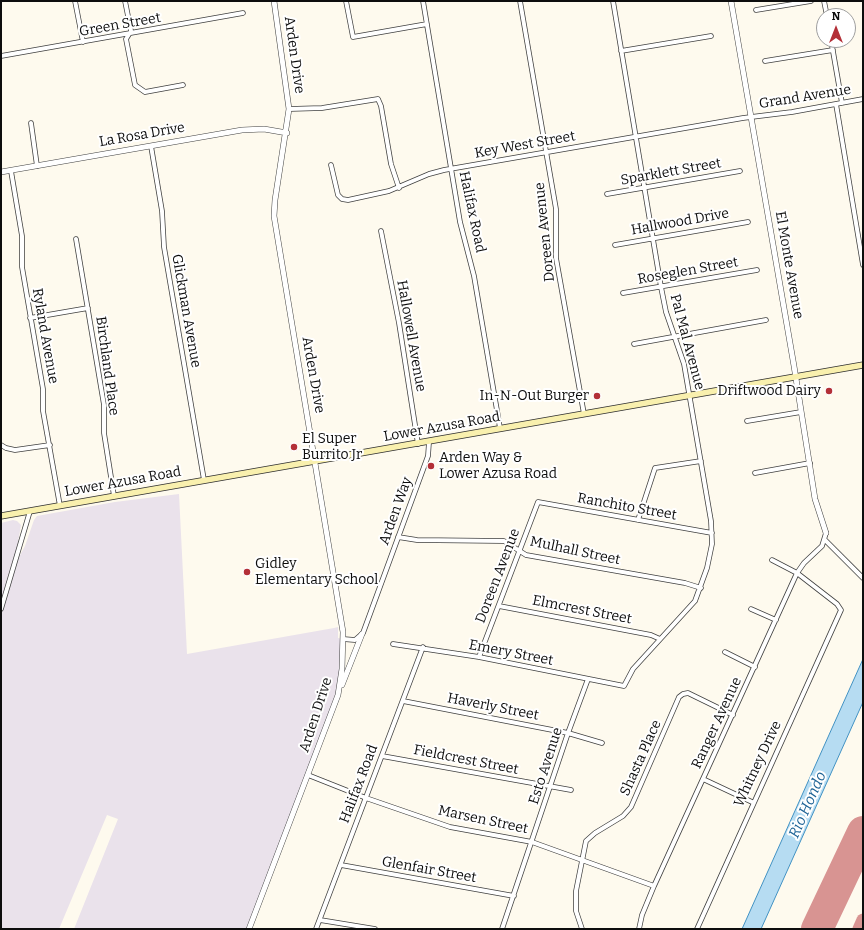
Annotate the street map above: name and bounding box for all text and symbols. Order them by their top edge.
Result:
north arrow [816,8,856,48]
street label: Green Street [78,10,162,40]
text: N [832,10,840,23]
street label: Arden Drive [280,15,308,95]
street label: Grand Avenue [758,81,852,113]
street label: La Rosa Drive [98,119,186,151]
street label: Key West Street [473,128,577,162]
street label: Sparklett Street [619,155,723,189]
street label: Halifax Road [455,170,489,254]
street label: Doreen Avenue [531,181,559,283]
street label: Hallwood Drive [630,205,730,239]
street label: El Monte Avenue [771,210,807,320]
street label: Glickman Avenue [168,253,204,369]
street label: Roseglen Street [636,254,740,288]
street label: Hallowell Avenue [393,279,429,393]
street label: Ryland Avenue [28,287,62,385]
street label: Pal Mal Avenue [666,292,708,392]
street label: Birchland Place [92,315,122,417]
street label: Arden Drive [298,335,328,415]
place label: Driftwood Dairy [718,383,821,399]
marker: Driftwood Dairy [824,386,834,396]
place label: In-N-Out Burger [480,388,589,404]
marker: In-N-Out Burger [592,391,602,401]
street label: Lower Azusa Road [382,408,502,446]
place label: El Super Burrito Jr [302,431,362,464]
marker: El Super Burrito Jr [289,442,299,452]
place label: Arden Way & Lower Azusa Road [439,450,557,482]
marker: Arden Way & Lower Azusa Road [426,461,436,471]
street label: Lower Azusa Road [63,463,183,501]
street label: Arden Way [376,475,416,547]
street label: Ranchito Street [576,490,678,524]
street label: Doreen Avenue [472,526,524,626]
street label: Mulhall Street [528,533,622,569]
place label: Gidley Elementary School [255,556,378,588]
marker: Gidley Elementary School [242,567,252,577]
street label: Elmcrest Street [531,592,633,628]
street label: Emery Street [467,637,555,669]
street label: Arden Drive [296,675,336,755]
street label: Ranger Avenue [688,675,746,771]
street label: Haverly Street [446,690,540,724]
street label: Shasta Place [617,718,665,798]
street label: Whitney Drive [731,718,785,810]
street label: Esto Avenue [526,725,566,807]
street label: Halifax Road [336,742,382,826]
street label: Fieldcrest Street [412,742,520,778]
water label: Rio Hondo [785,769,831,841]
street label: Marsen Street [437,802,529,838]
street label: Glenfair Street [380,853,478,887]

